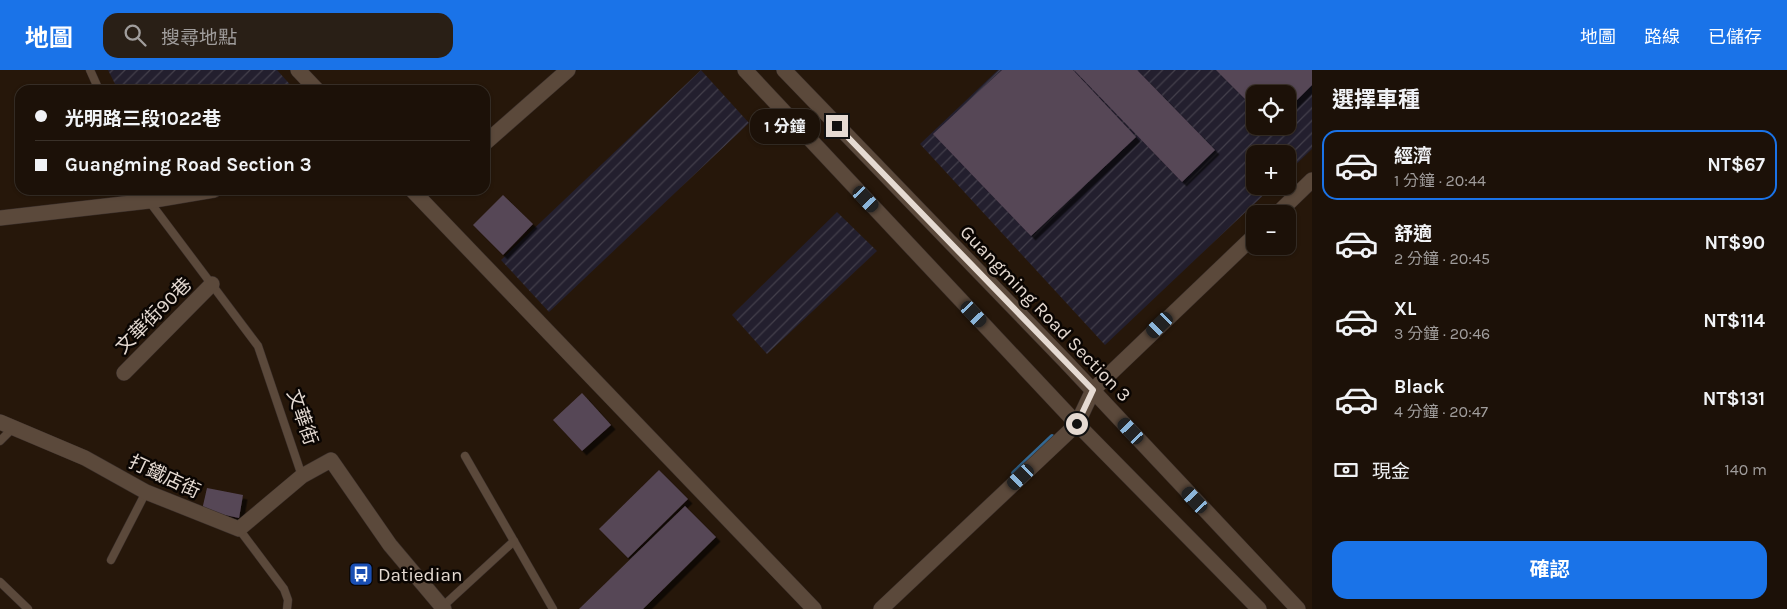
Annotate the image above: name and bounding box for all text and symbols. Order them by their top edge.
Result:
search box [103,13,453,58]
icon: search [121,21,149,49]
text: 地圖 [25,24,73,52]
text: 地圖 [1580,26,1616,48]
text: 路線 [1644,26,1680,48]
text: 已儲存 [1708,26,1762,48]
text: 搜尋地點 [161,27,237,49]
map controls [1246,85,1296,255]
button: locate [1246,85,1296,135]
text: 選擇車種 [1332,87,1420,113]
text: 光明路三段1022巷 [65,108,221,130]
callout: 1 分鐘 [750,108,820,144]
route end [826,115,848,137]
text: 1 分鐘 [764,117,806,136]
icon: car [1334,143,1379,188]
button: + [1246,145,1296,195]
text: 經濟 [1394,145,1432,167]
text: Guangming Road Section 3 [65,154,312,176]
text: NT$67 [1707,154,1765,176]
text: 1 分鐘 · 20:44 [1394,171,1486,190]
car [850,183,881,215]
button: − [1246,205,1296,255]
street label: Guangming Road Section 3 [955,221,1135,406]
icon: car [1334,221,1379,266]
text: 舒適 [1394,223,1432,245]
text: NT$90 [1705,232,1765,254]
text: 2 分鐘 · 20:45 [1394,249,1490,268]
street label: 文華街90巷 [111,273,196,358]
car [958,298,989,330]
text: XL [1394,298,1416,320]
icon: car [1334,299,1379,344]
car [1144,309,1176,341]
text: NT$114 [1703,310,1765,332]
text: 3 分鐘 · 20:46 [1394,324,1490,343]
text: Black [1394,376,1445,398]
icon: car [1334,377,1379,422]
street label: 文華街 [282,387,322,448]
text: NT$131 [1703,388,1765,410]
text: 4 分鐘 · 20:47 [1394,402,1488,421]
route start [1066,413,1088,435]
car [1115,415,1146,447]
street label: 打鐵店街 [125,451,204,503]
icon: cash [1332,456,1360,484]
text: 140 m [1725,460,1767,479]
car [1004,461,1037,493]
text: 現金 [1372,461,1410,483]
car [1179,484,1210,516]
button: 確認 [1332,541,1767,599]
bus stop icon: Datiedian [348,561,374,587]
place label: Datiedian [378,564,462,586]

